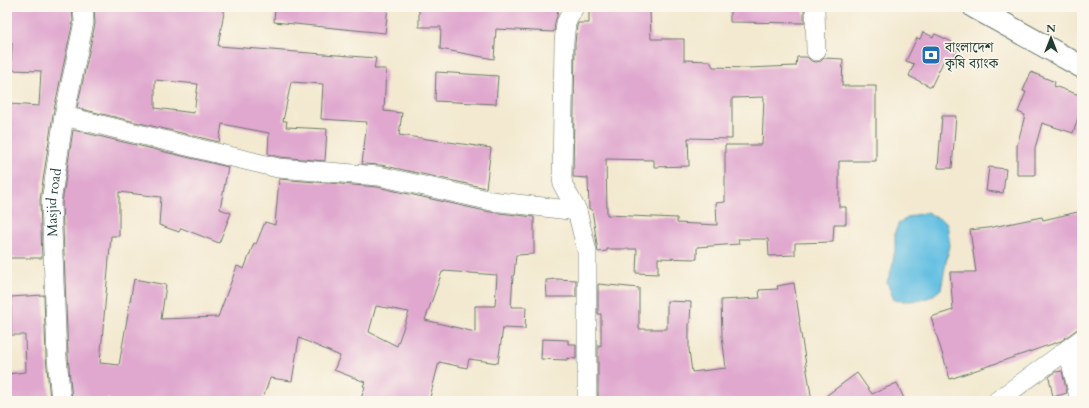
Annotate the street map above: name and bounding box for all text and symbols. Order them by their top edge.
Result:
north arrow [1031,18,1071,58]
text: N [1046,21,1056,36]
place label: বাংলাদেশ কৃষি ব্যাংক [944,38,1000,73]
bank icon: বাংলাদেশ কৃষি ব্যাংক [920,44,942,66]
street label: Masjid road [42,166,66,237]

